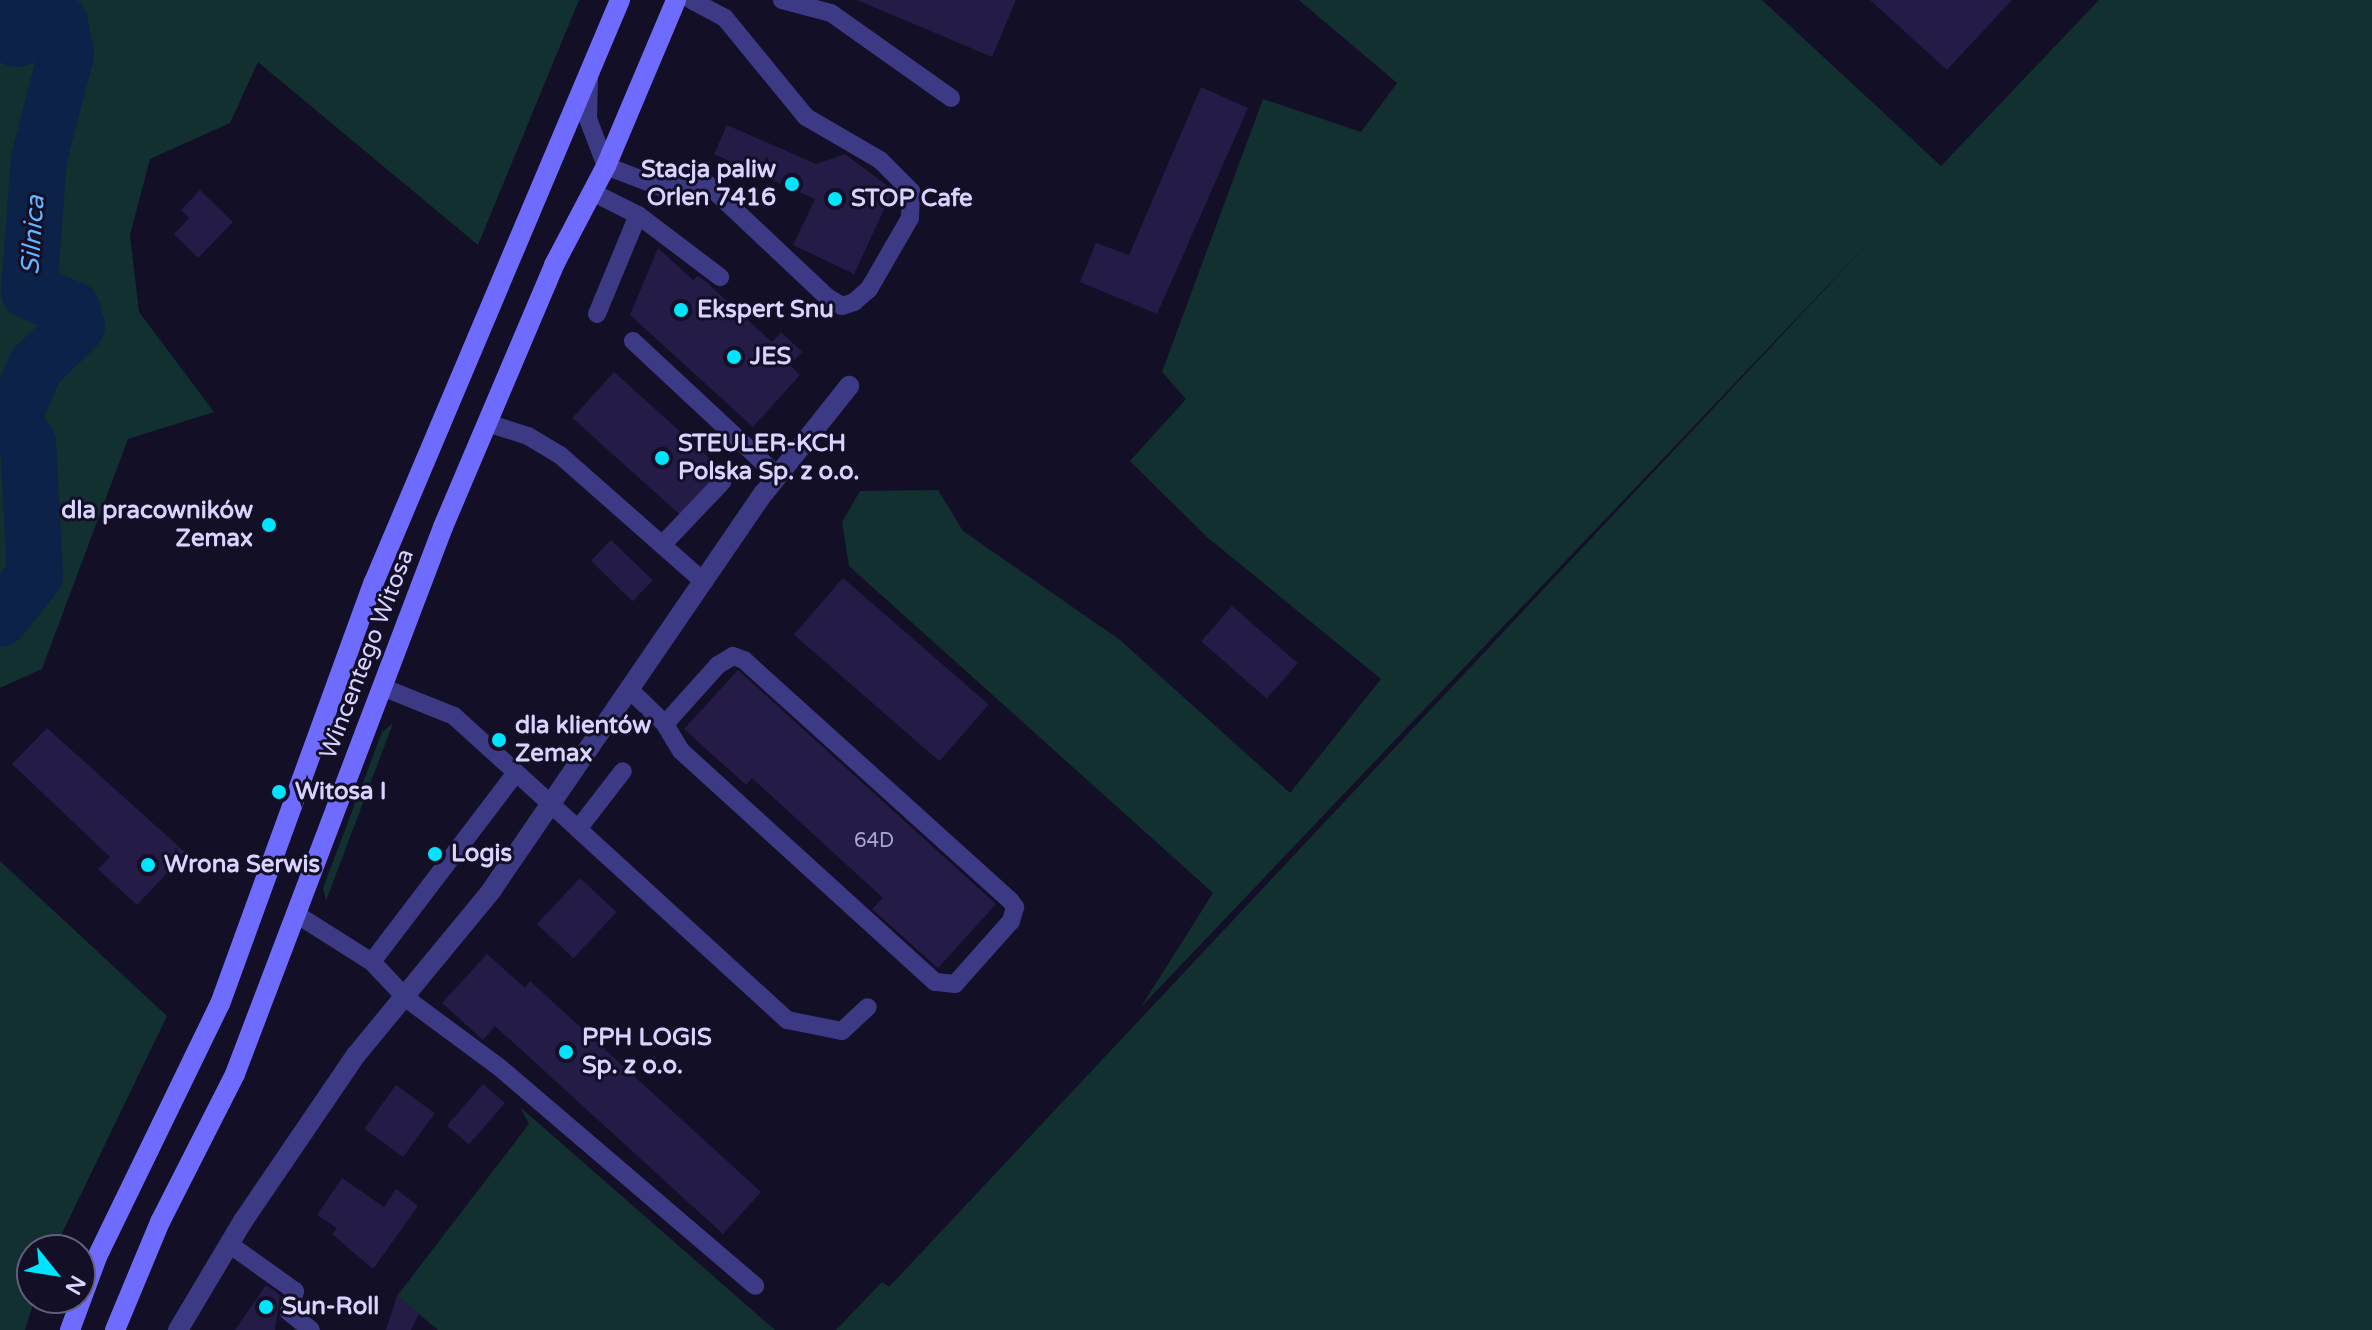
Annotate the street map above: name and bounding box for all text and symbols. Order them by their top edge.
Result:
place label: Stacja paliw Orlen 7416 [641,156,776,212]
marker: Stacja paliw Orlen 7416 [783,175,801,193]
place label: STOP Cafe [851,185,973,213]
marker: STOP Cafe [826,190,844,208]
water label: Silnica [15,194,51,276]
place label: Ekspert Snu [697,296,834,324]
marker: Ekspert Snu [672,301,690,319]
place label: JES [750,343,791,371]
marker: JES [725,348,743,366]
place label: STEULER-KCH Polska Sp. z o.o. [678,430,860,486]
marker: STEULER-KCH Polska Sp. z o.o. [653,449,671,467]
place label: dla pracowników Zemax [61,497,253,553]
marker: dla pracowników Zemax [260,516,278,534]
street label: Wincentego Witosa [314,545,420,763]
place label: dla klientów Zemax [515,712,651,768]
marker: dla klientów Zemax [490,731,508,749]
place label: Witosa I [295,778,387,806]
marker: Witosa I [270,783,288,801]
house number: 64D [854,829,894,853]
place label: Logis [451,840,512,868]
marker: Logis [426,845,444,863]
place label: Wrona Serwis [164,851,320,879]
marker: Wrona Serwis [139,856,157,874]
place label: PPH LOGIS Sp. z o.o. [582,1024,712,1080]
marker: PPH LOGIS Sp. z o.o. [557,1043,575,1061]
north arrow [16,1234,96,1314]
text: N [59,1271,91,1299]
place label: Sun-Roll [282,1293,379,1321]
marker: Sun-Roll [257,1298,275,1316]

